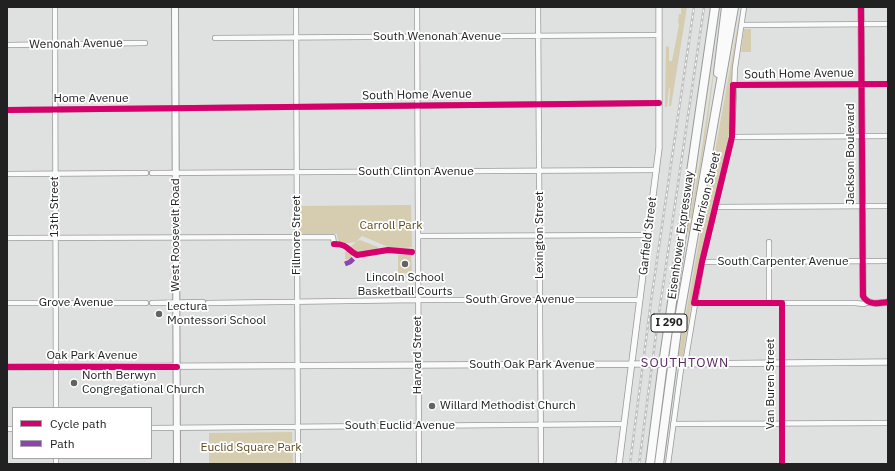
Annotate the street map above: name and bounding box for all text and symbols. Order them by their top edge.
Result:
street label: South Wenonah Avenue [373,30,501,44]
street label: Wenonah Avenue [29,36,123,52]
street label: South Home Avenue [744,66,854,82]
street label: South Home Avenue [362,87,472,103]
street label: Home Avenue [53,92,129,106]
street label: Jackson Boulevard [844,103,858,205]
street label: Harrison Street [690,151,724,233]
street label: South Clinton Avenue [358,165,474,179]
street label: Eisenhower Expressway [665,170,697,300]
street label: 13th Street [48,176,62,238]
street label: West Roosevelt Road [169,178,183,292]
street label: Lexington Street [533,191,547,279]
street label: Fillmore Street [290,195,304,275]
street label: Garfield Street [636,196,660,276]
park label: Carroll Park [360,219,422,233]
street label: South Carpenter Avenue [717,255,849,269]
marker: Lincoln School Basketball Courts [400,259,410,269]
place label: Lincoln School Basketball Courts [357,271,453,299]
street label: South Grove Avenue [466,293,574,307]
street label: Grove Avenue [39,296,113,310]
place label: Lectura Montessori School [167,300,266,328]
marker: Lectura Montessori School [154,309,164,319]
road number: I 290 [651,314,687,332]
street label: Harvard Street [411,316,425,394]
street label: Van Buren Street [764,338,778,430]
street label: Oak Park Avenue [46,349,138,363]
district label: SOUTHTOWN [641,355,729,371]
street label: South Oak Park Avenue [469,358,595,372]
place label: North Berwyn Congregational Church [82,369,204,397]
marker: North Berwyn Congregational Church [69,378,79,388]
place label: Willard Methodist Church [440,399,576,413]
marker: Willard Methodist Church [427,401,437,411]
legend [12,407,152,459]
text: Cycle path [50,416,107,431]
street label: South Euclid Avenue [345,419,455,433]
text: Path [50,436,75,451]
park label: Euclid Square Park [200,441,302,455]

